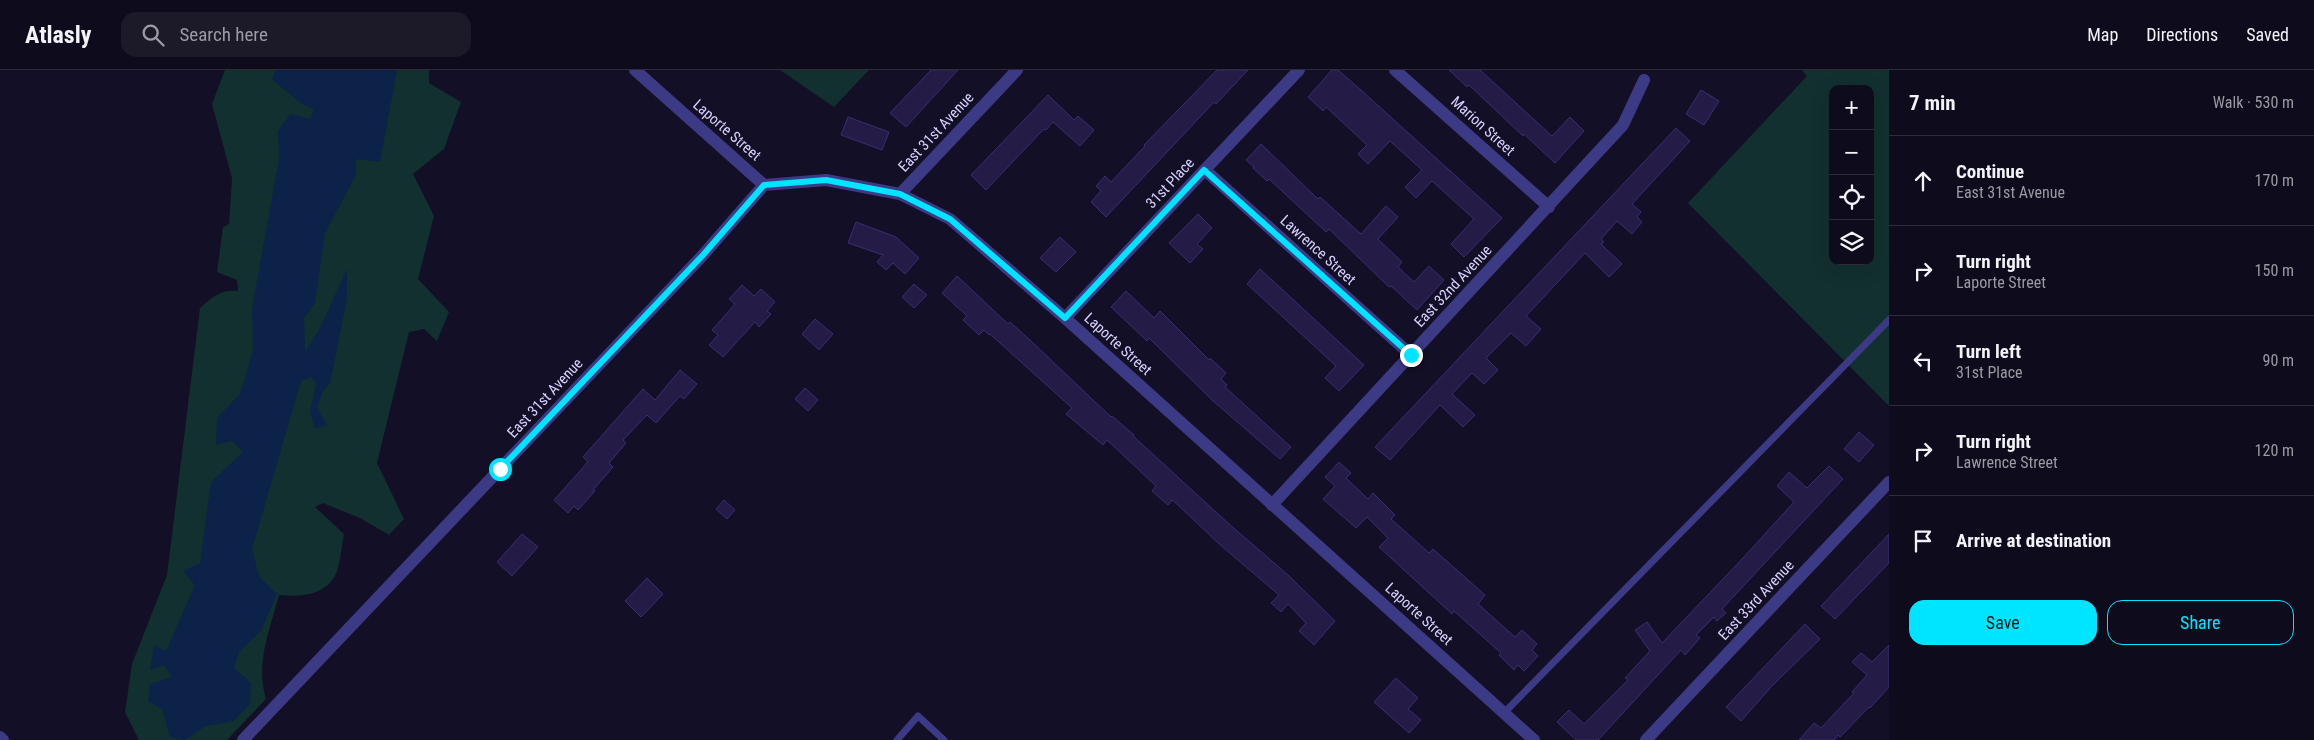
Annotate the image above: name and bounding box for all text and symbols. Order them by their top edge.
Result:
search box [121,12,471,57]
text: Atlasly [25,21,91,49]
icon: search [139,21,167,49]
text: Search here [179,23,268,46]
text: Map [2087,24,2118,45]
text: Directions [2146,24,2218,45]
text: Saved [2246,24,2289,45]
map controls [1829,85,1874,265]
button: + [1829,85,1874,130]
street label: East 31st Avenue [895,89,977,175]
text: 7 min [1909,91,1956,115]
street label: Marion Street [1447,93,1519,159]
text: Walk · 530 m [2213,93,2294,112]
street label: Laporte Street [689,96,765,164]
button: − [1829,130,1874,175]
street label: 31st Place [1142,154,1198,212]
text: Continue [1956,160,2024,183]
icon: ahead [1909,167,1937,195]
text: 170 m [2255,171,2294,190]
button: locate [1829,175,1874,220]
text: East 31st Avenue [1956,183,2065,202]
street label: Lawrence Street [1277,211,1359,289]
button: layers [1829,220,1874,265]
street label: East 32nd Avenue [1410,241,1496,331]
text: Turn right [1956,250,2031,273]
icon: right [1909,257,1937,285]
text: 150 m [2255,261,2294,280]
text: Laporte Street [1956,273,2046,292]
street label: Laporte Street [1081,309,1155,379]
text: Turn left [1956,340,2021,363]
route end [1400,344,1423,367]
icon: left [1909,347,1937,375]
text: 90 m [2262,351,2294,370]
street label: East 31st Avenue [504,355,586,441]
text: 31st Place [1956,363,2023,382]
text: Turn right [1956,430,2031,453]
icon: right [1909,437,1937,465]
text: 120 m [2255,441,2294,460]
text: Lawrence Street [1956,453,2058,472]
route start [489,458,512,481]
icon: arrive [1909,527,1937,555]
text: Arrive at destination [1956,529,2111,552]
street label: East 33rd Avenue [1714,556,1798,644]
street label: Laporte Street [1382,579,1456,649]
button: Save [1909,600,2097,645]
button: Share [2107,600,2294,645]

